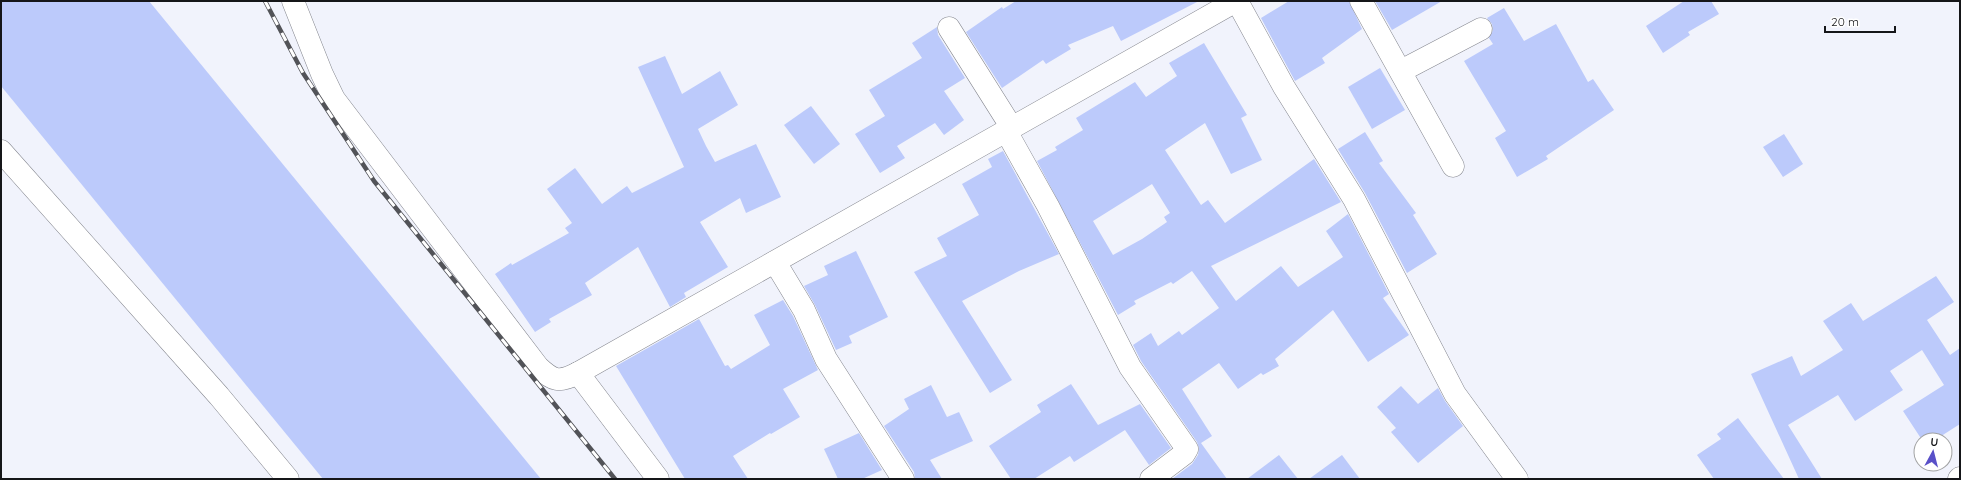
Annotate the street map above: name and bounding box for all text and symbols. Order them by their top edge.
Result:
scale bar [1825,8,1895,34]
text: 20 m [1831,14,1859,29]
north arrow [1913,432,1953,472]
text: U [1930,435,1939,449]

